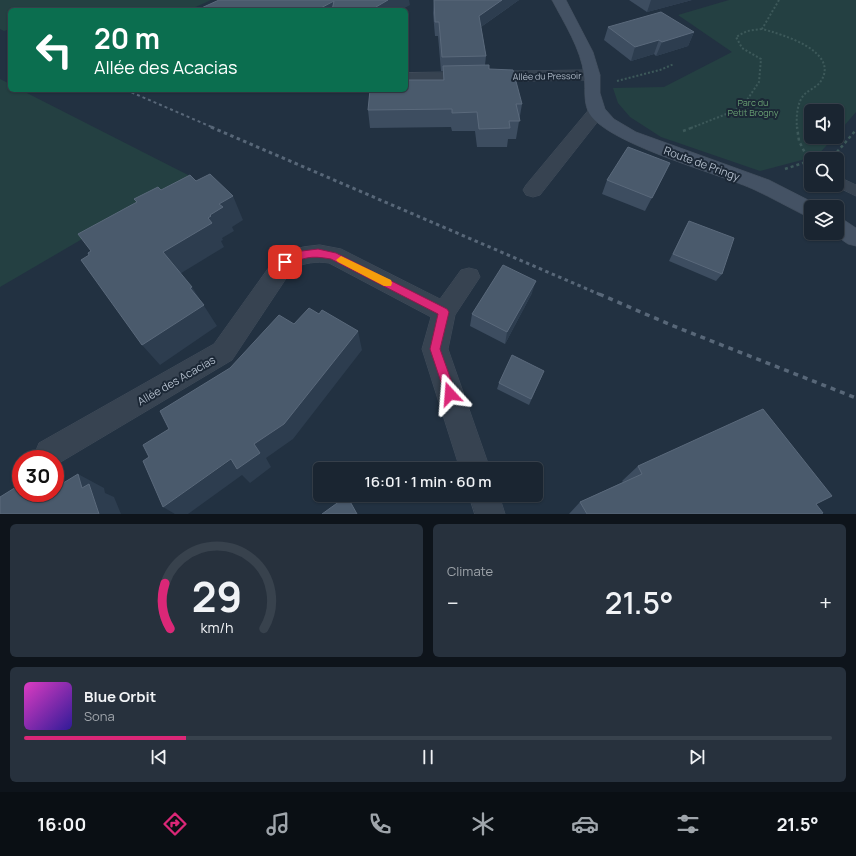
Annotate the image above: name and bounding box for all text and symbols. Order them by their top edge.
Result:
text: 20 m [94,19,160,57]
icon: left [28,24,80,76]
text: Allée des Acacias [94,55,237,79]
street label: Allée du Pressoir [513,69,582,83]
park label: Parc du Petit Brogny [727,96,779,119]
map controls [804,104,844,240]
button: sound [804,104,844,144]
street label: Route de Pringy [662,142,742,184]
button: search [804,152,844,192]
button: layers [804,200,844,240]
pin [268,245,302,279]
icon: arrive [274,251,296,273]
street label: Allée des Acacias [134,351,218,408]
position arrow [429,373,471,415]
speed limit sign: 30 [12,450,64,502]
text: 16:01 · 1 min · 60 m [364,471,492,492]
text: Climate [447,562,493,580]
text: 29 [191,567,242,623]
text: 21.5° [605,582,673,623]
text: − [447,588,459,618]
text: + [819,588,832,618]
text: km/h [200,617,233,636]
text: Blue Orbit [84,686,156,707]
text: Sona [84,707,115,725]
icon: previous [148,746,170,768]
icon: pause [417,746,439,768]
icon: next [686,746,708,768]
icon: directions [161,810,189,838]
icon: music [264,810,292,838]
icon: phone [366,810,394,838]
icon: climate [469,810,497,838]
icon: car [571,810,599,838]
icon: filters [674,810,702,838]
text: 16:00 [37,812,86,836]
text: 21.5° [777,812,819,836]

